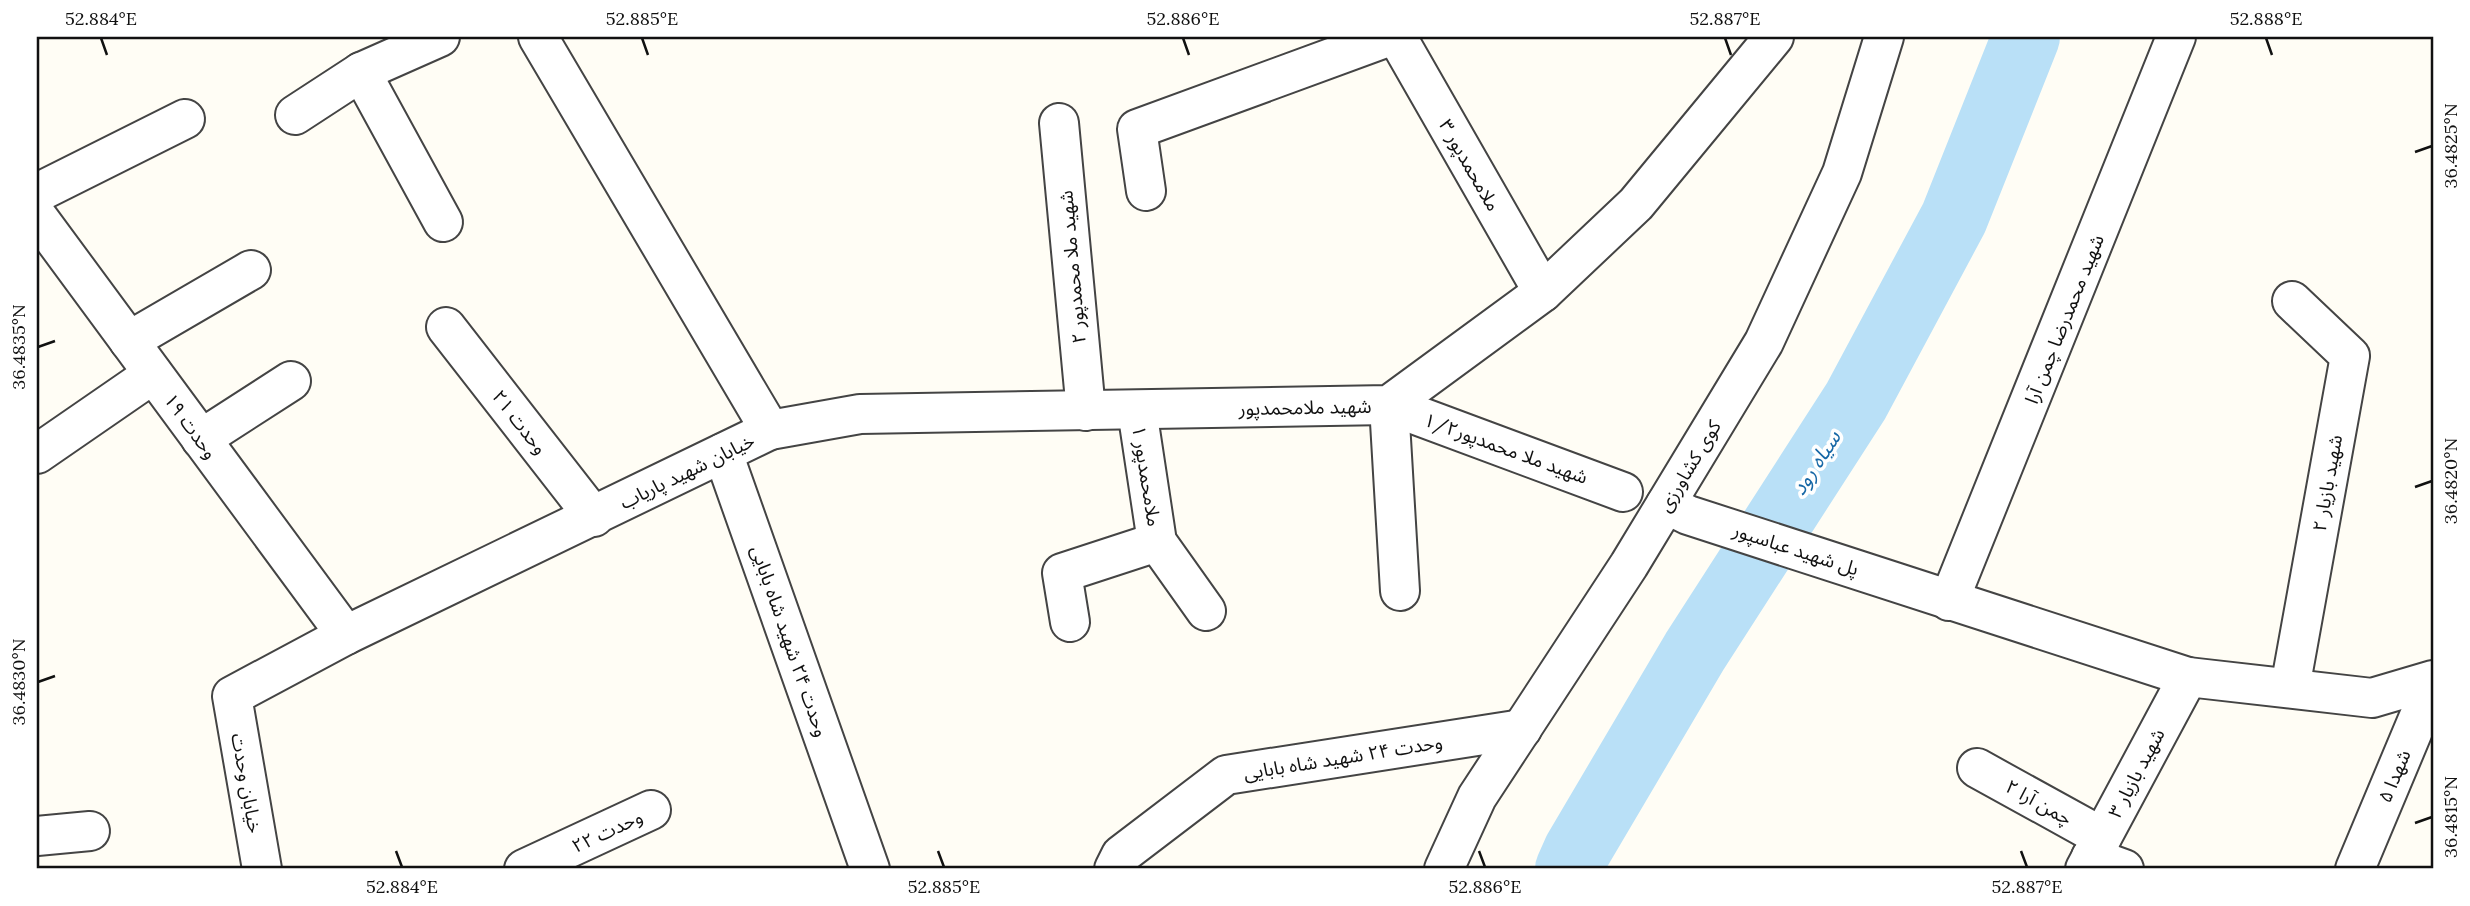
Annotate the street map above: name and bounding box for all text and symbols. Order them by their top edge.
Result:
text: 52.884°E [65,7,137,30]
text: 52.885°E [606,7,678,30]
text: 52.886°E [1146,7,1220,30]
text: 52.887°E [1690,7,1760,30]
text: 52.888°E [2230,7,2302,30]
text: 36.4825°N [2439,103,2462,189]
street label: ملامحمدپور ۳ [1433,115,1506,216]
street label: شهید ملا محمدپور ۲ [1053,189,1092,345]
street label: شهید محمدرضا چمن آرا [2019,231,2110,408]
text: 36.4835°N [7,304,30,390]
street label: وحدت ۲۱ [487,385,553,459]
street label: وحدت ۱۹ [159,388,223,464]
street label: شهید ملامحمدپور [1237,394,1372,421]
street label: شهید ملا محمدپور۱/۲ [1420,407,1591,490]
street label: کوی کشاورزی [1652,415,1726,516]
street label: ملامحمدپور ۱ [1126,424,1167,528]
water label: سیاه رود [1785,425,1847,500]
street label: خیابان شهید پاریاب [616,428,759,515]
street label: شهید بازیار ۲ [2307,433,2347,533]
text: 36.4820°N [2439,438,2462,524]
street label: پل شهید عباسپور [1729,517,1862,582]
street label: وحدت ۲۴ شهید شاه بابایی [746,542,834,740]
text: 36.4830°N [7,639,30,725]
street label: شهید بازیار ۳ [2102,724,2170,822]
street label: وحدت ۲۴ شهید شاه بابایی [1242,729,1444,785]
street label: خیابان وحدت [226,731,268,835]
street label: شهدا ۵ [2372,746,2416,806]
street label: چمن آرا ۲ [2001,774,2076,831]
text: 36.4815°N [2439,776,2462,858]
street label: وحدت ۲۲ [568,804,646,858]
text: 52.884°E [366,875,438,898]
text: 52.885°E [908,875,980,898]
text: 52.886°E [1448,875,1522,898]
text: 52.887°E [1992,875,2062,898]

